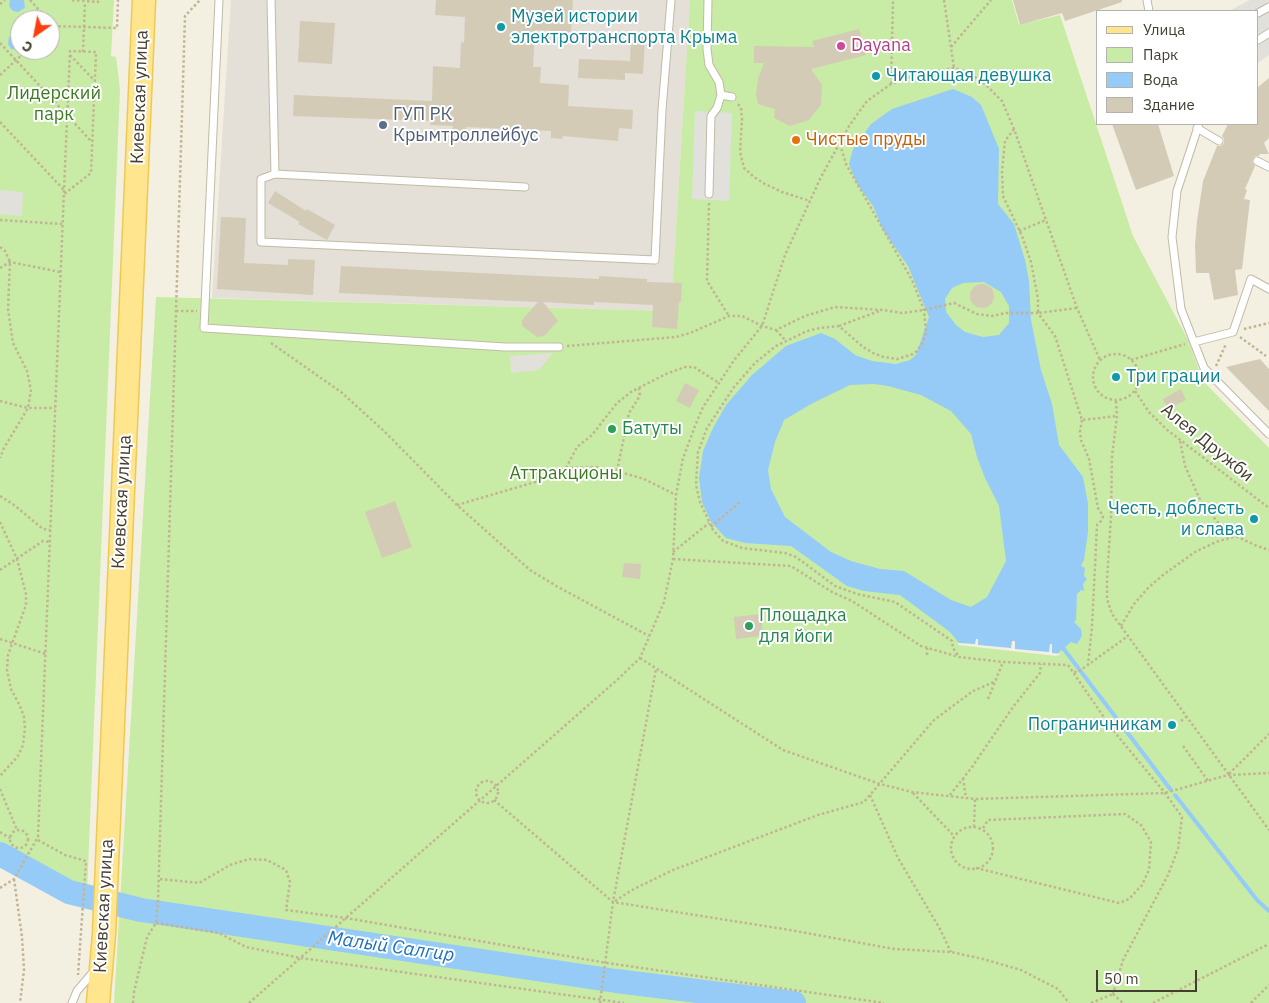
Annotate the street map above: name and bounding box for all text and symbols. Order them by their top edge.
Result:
place label: Музей истории электротранспорта Крыма [511,6,737,48]
north arrow [10,10,60,60]
legend [1096,10,1259,125]
text: Улица [1143,20,1185,39]
marker: Музей истории электротранспорта Крыма [495,21,507,33]
street label: Киевская улица [127,29,153,165]
place label: Dayana [851,35,911,57]
text: С [19,37,36,57]
marker: Dayana [835,40,847,52]
text: Парк [1143,45,1178,64]
place label: Читающая девушка [886,65,1052,87]
marker: Читающая девушка [870,70,882,82]
text: Вода [1143,70,1178,89]
park label: Лидерский парк [7,83,101,126]
text: Здание [1143,95,1195,114]
place label: ГУП РК Крымтроллейбус [393,104,538,146]
marker: ГУП РК Крымтроллейбус [377,119,389,131]
place label: Чистые пруды [806,129,926,151]
marker: Чистые пруды [790,134,802,146]
place label: Три грации [1126,366,1221,388]
marker: Три грации [1110,371,1122,383]
street label: Алея Дружби [1156,399,1258,487]
place label: Батуты [622,418,682,440]
marker: Батуты [606,423,618,435]
street label: Киевская улица [108,434,136,570]
park label: Аттракционы [509,463,623,485]
place label: Честь, доблесть и слава [1108,498,1244,540]
marker: Честь, доблесть и слава [1248,513,1260,525]
place label: Площадка для йоги [759,605,847,648]
marker: Площадка для йоги [743,620,755,632]
place label: Пограничникам [1028,714,1162,736]
marker: Пограничникам [1166,719,1178,731]
street label: Киевская улица [90,838,118,974]
water label: Малый Салгир [326,927,456,967]
scale bar [1099,960,1200,992]
text: 50 m [1104,969,1139,988]

